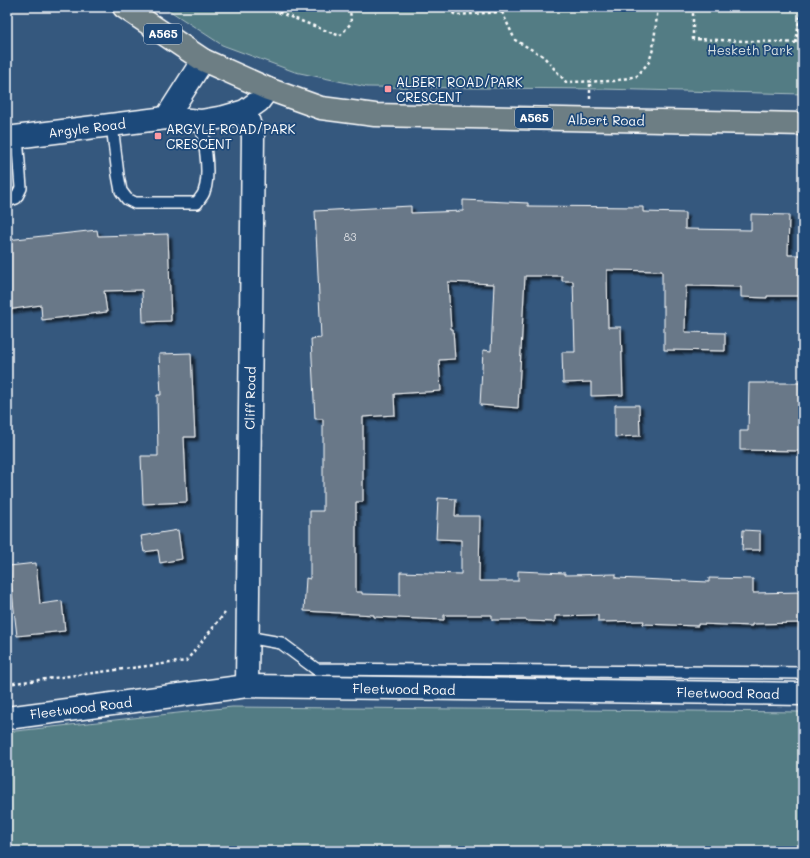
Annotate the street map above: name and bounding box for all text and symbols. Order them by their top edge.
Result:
road number: A565 [144,24,182,44]
park label: Hesketh Park [707,41,793,58]
place label: ALBERT ROAD/PARK CRESCENT [396,73,523,105]
marker: ALBERT ROAD/PARK CRESCENT [383,84,393,94]
road number: A565 [515,108,553,128]
street label: Albert Road [567,110,645,129]
street label: Argyle Road [47,114,127,141]
place label: ARGYLE ROAD/PARK CRESCENT [166,120,296,152]
marker: ARGYLE ROAD/PARK CRESCENT [153,131,163,141]
house number: 83 [343,229,357,244]
street label: Cliff Road [240,366,259,430]
street label: Fleetwood Road [353,679,455,698]
street label: Fleetwood Road [677,683,779,702]
street label: Fleetwood Road [29,693,133,722]

